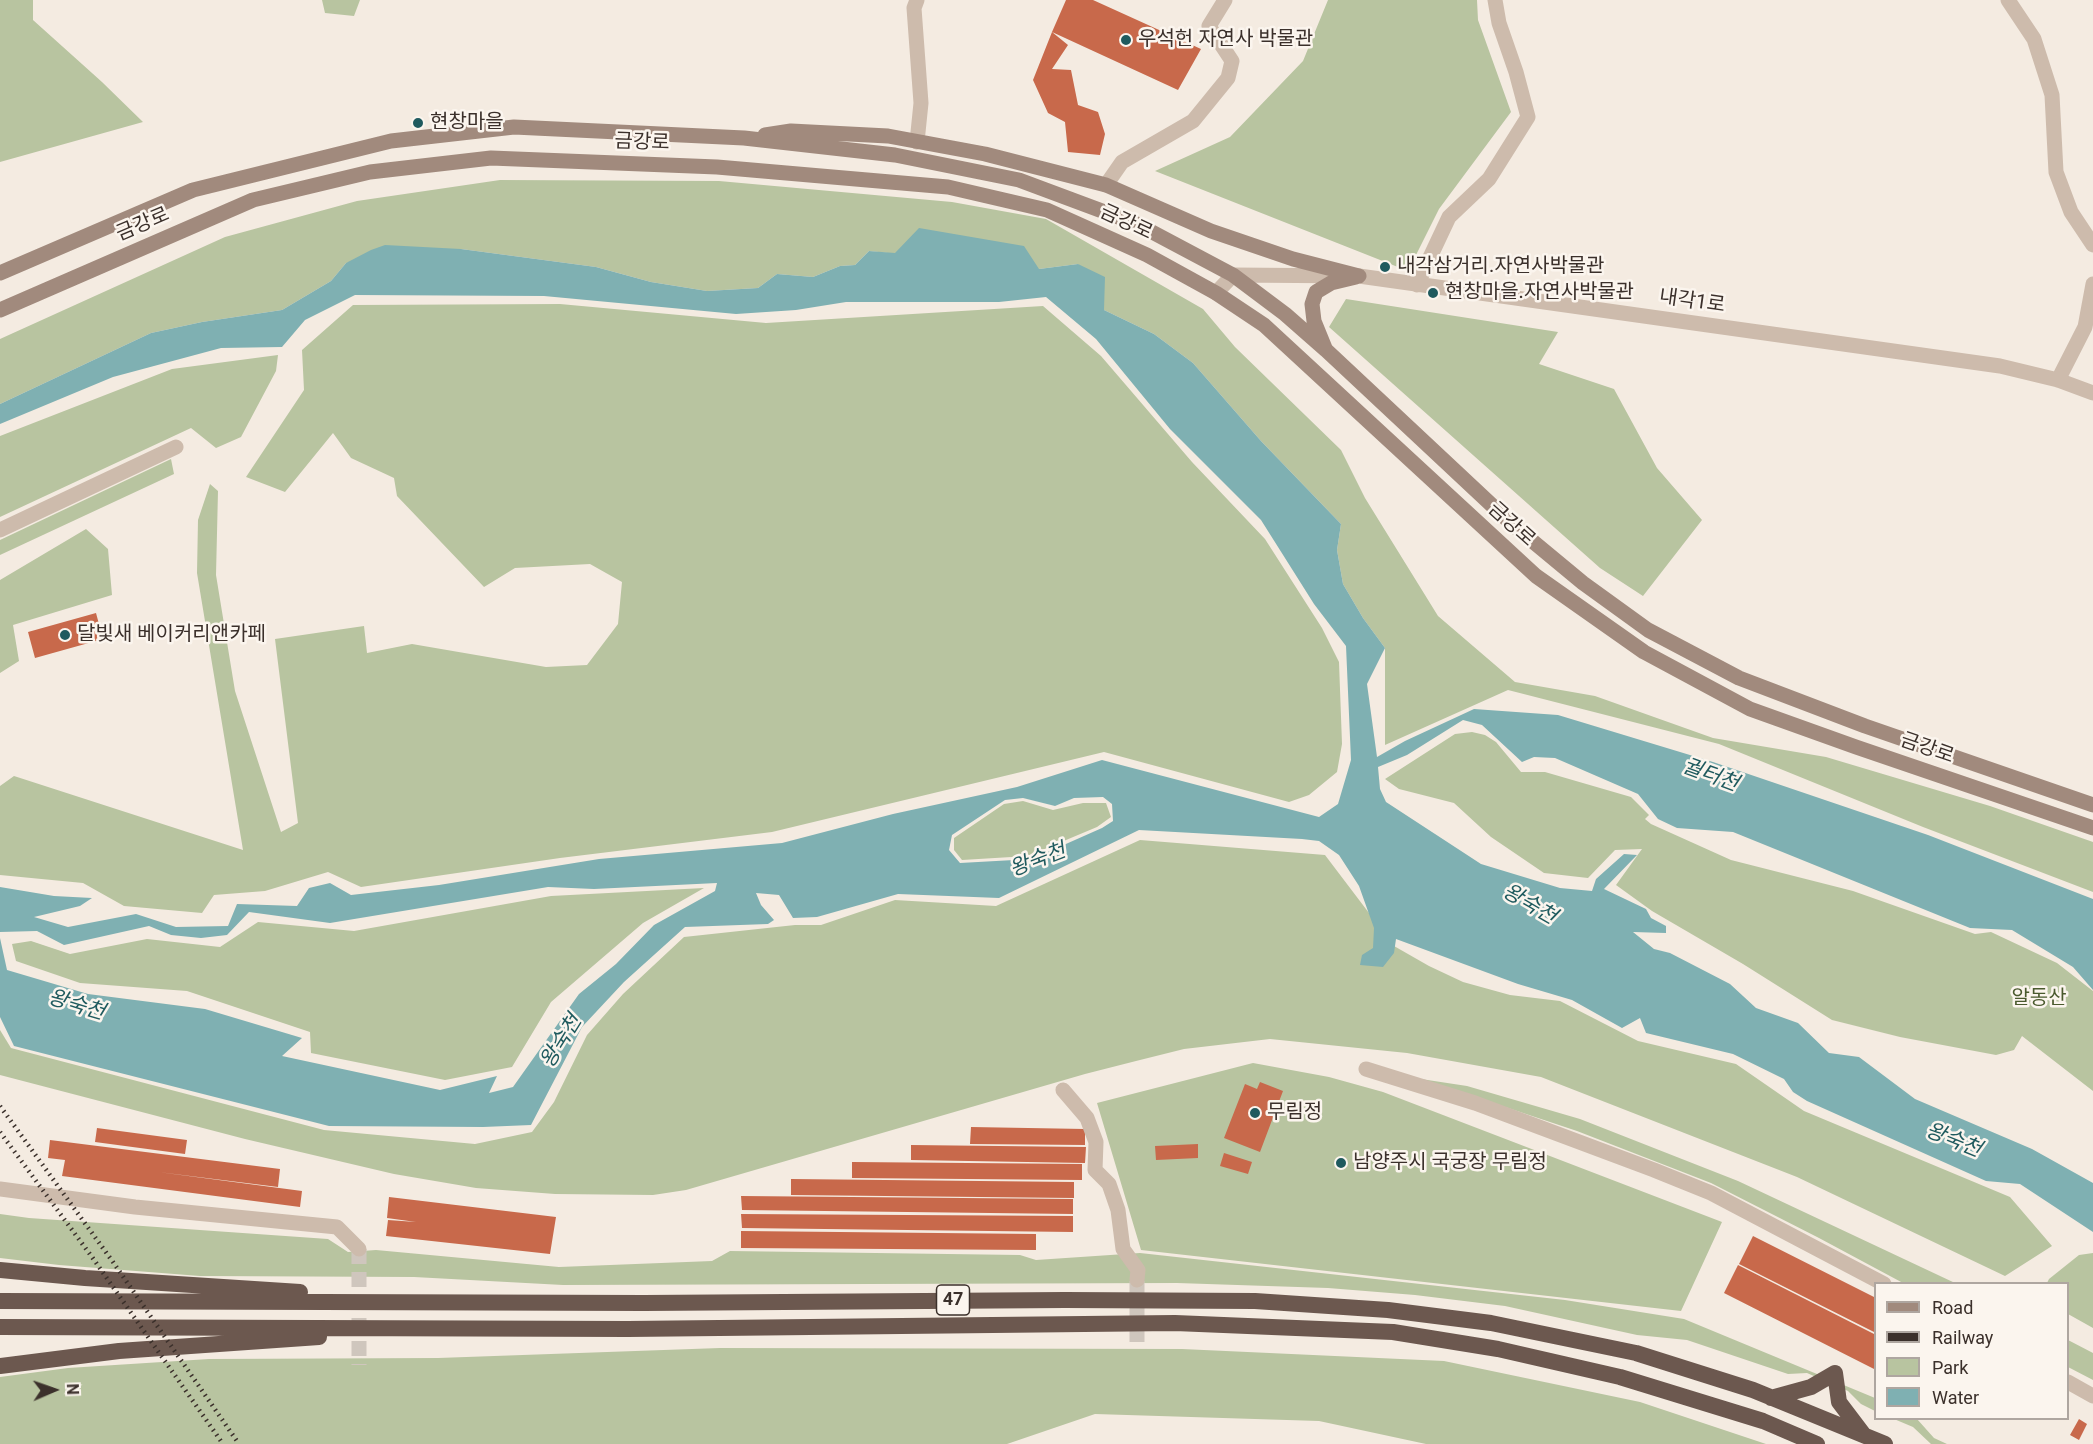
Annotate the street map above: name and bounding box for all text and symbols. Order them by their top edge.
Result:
place label: 우석헌 자연사 박물관 [1138,28,1314,52]
marker: 우석헌 자연사 박물관 [1119,33,1133,47]
place label: 현창마을 [430,111,504,135]
marker: 현창마을 [411,116,425,130]
street label: 금강로 [614,130,670,156]
street label: 금강로 [1096,200,1156,246]
street label: 금강로 [113,203,173,247]
place label: 내각삼거리.자연사박물관 [1397,255,1605,279]
marker: 내각삼거리.자연사박물관 [1378,260,1392,274]
place label: 현창마을.자연사박물관 [1445,281,1634,305]
street label: 내각1로 [1657,285,1727,319]
marker: 현창마을.자연사박물관 [1426,286,1440,300]
street label: 금강로 [1482,498,1540,552]
place label: 달빛새 베이커리앤카페 [77,623,266,647]
marker: 달빛새 베이커리앤카페 [58,628,72,642]
street label: 금강로 [1897,729,1957,769]
water label: 궐터천 [1678,754,1742,798]
water label: 왕숙천 [1006,839,1070,883]
water label: 왕숙천 [1498,880,1560,930]
water label: 왕숙천 [45,985,107,1027]
park label: 알동산 [2011,987,2067,1011]
water label: 왕숙천 [536,1011,588,1073]
place label: 무림정 [1267,1101,1322,1125]
marker: 무림정 [1248,1106,1262,1120]
water label: 왕숙천 [1921,1118,1985,1164]
place label: 남양주시 국궁장 무림정 [1353,1151,1547,1175]
marker: 남양주시 국궁장 무림정 [1334,1156,1348,1170]
legend [1874,1282,2069,1420]
road number: 47 [936,1285,970,1315]
text: Road [1932,1297,1973,1318]
text: Railway [1932,1327,1993,1348]
text: Park [1932,1357,1968,1378]
north arrow [24,1360,84,1420]
text: N [63,1383,82,1395]
text: Water [1932,1387,1979,1408]

